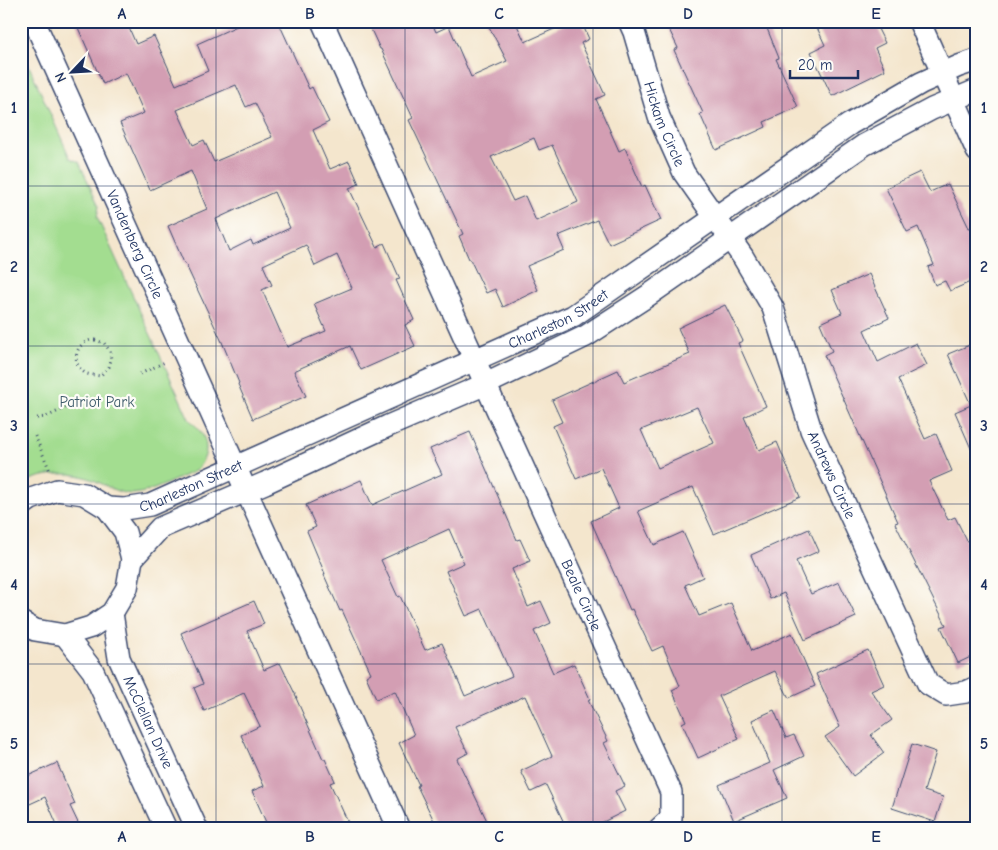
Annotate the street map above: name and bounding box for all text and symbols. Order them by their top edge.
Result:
text: A [118,5,127,23]
text: B [305,5,315,23]
text: C [494,5,504,23]
text: D [683,5,693,23]
text: E [871,5,881,23]
north arrow [48,48,98,98]
scale bar [790,48,858,80]
text: 20 m [798,56,832,74]
text: N [51,70,70,85]
street label: Hickam Circle [640,79,689,170]
text: 1 [11,99,17,117]
text: 1 [981,99,987,117]
street label: Vandenberg Circle [103,187,167,302]
text: 2 [10,258,18,276]
text: 2 [980,258,988,276]
street label: Charleston Street [505,285,612,353]
park label: Patriot Park [60,393,135,411]
text: 3 [10,417,18,435]
text: 3 [980,417,988,435]
street label: Andrews Circle [804,428,860,522]
street label: Charleston Street [138,456,246,516]
street label: Beale Circle [557,557,606,634]
text: 4 [10,576,18,594]
text: 4 [980,576,988,594]
street label: McClellan Drive [119,673,177,772]
text: 5 [10,735,18,753]
text: 5 [980,735,988,753]
text: A [118,828,127,846]
text: B [305,828,315,846]
text: C [494,828,504,846]
text: D [683,828,693,846]
text: E [871,828,881,846]

